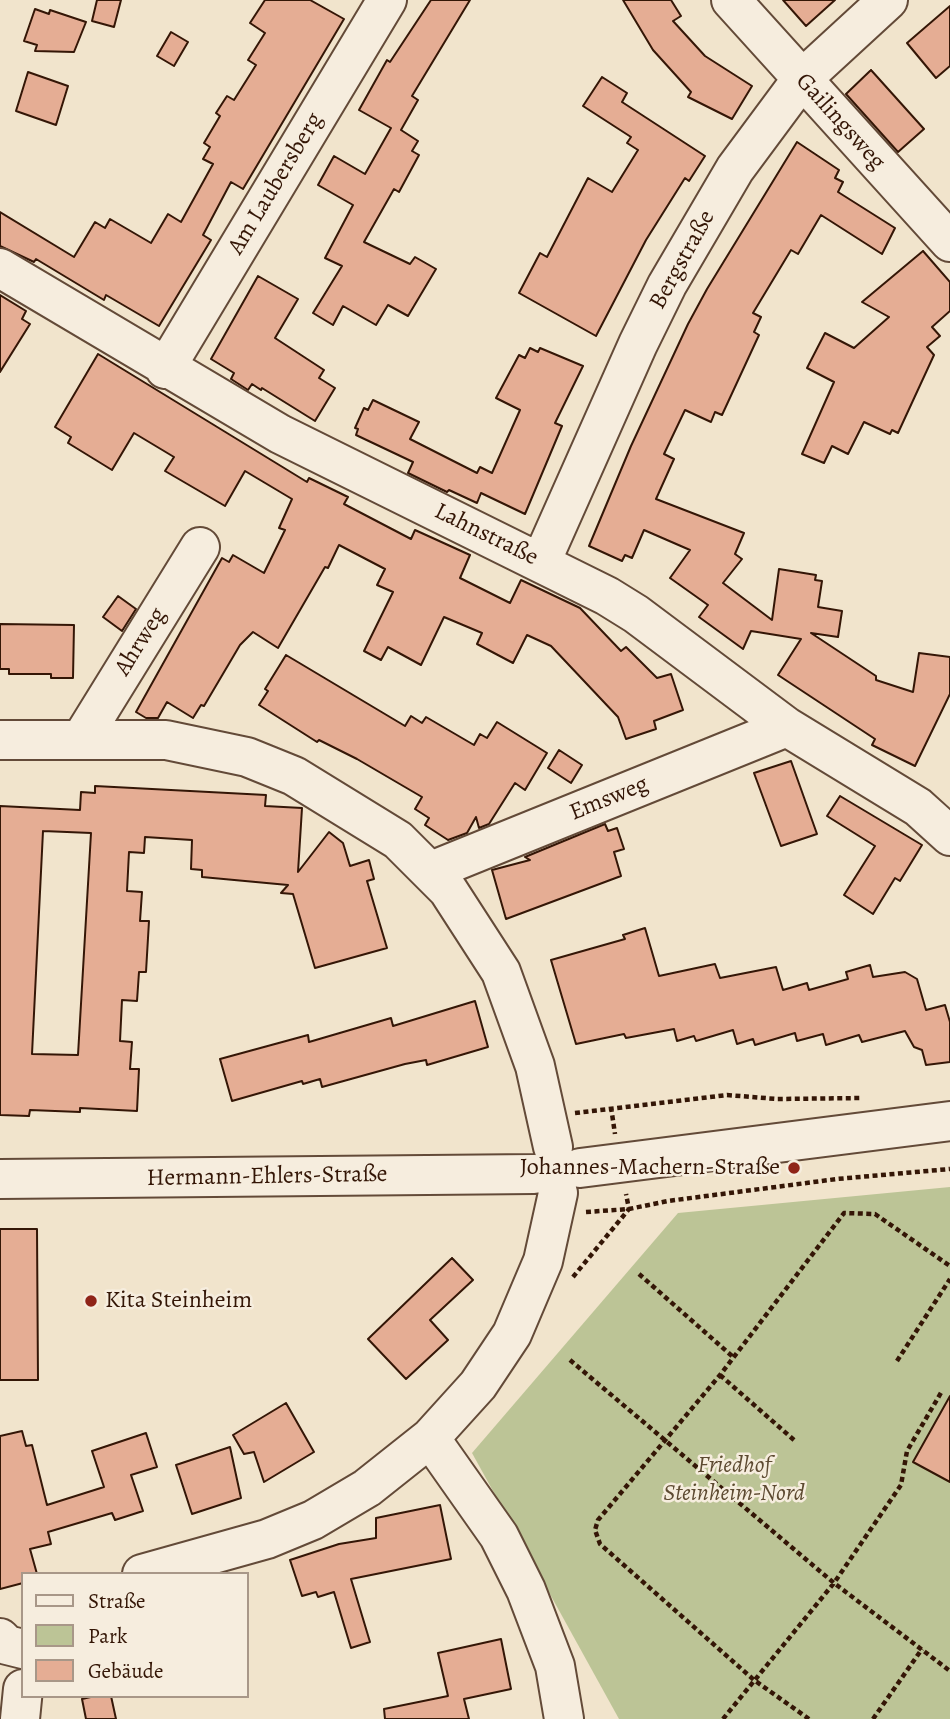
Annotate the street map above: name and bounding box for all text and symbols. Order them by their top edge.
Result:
street label: Gailingsweg [789,68,891,176]
street label: Am Laubersberg [222,108,330,260]
street label: Bergstraße [644,205,722,315]
street label: Lahnstraße [429,498,543,572]
street label: Ahrweg [109,603,173,681]
street label: Emsweg [566,770,652,828]
place label: Johannes-Machern-Straße [520,1154,780,1182]
marker: Johannes-Machern-Straße [786,1160,802,1176]
street label: Hermann-Ehlers-Straße [146,1161,388,1193]
place label: Kita Steinheim [105,1287,252,1315]
marker: Kita Steinheim [83,1293,99,1309]
park label: Friedhof Steinheim-Nord [663,1452,805,1508]
legend [21,1572,248,1698]
text: Straße [88,1587,146,1615]
text: Park [88,1622,127,1650]
text: Gebäude [88,1657,164,1685]

